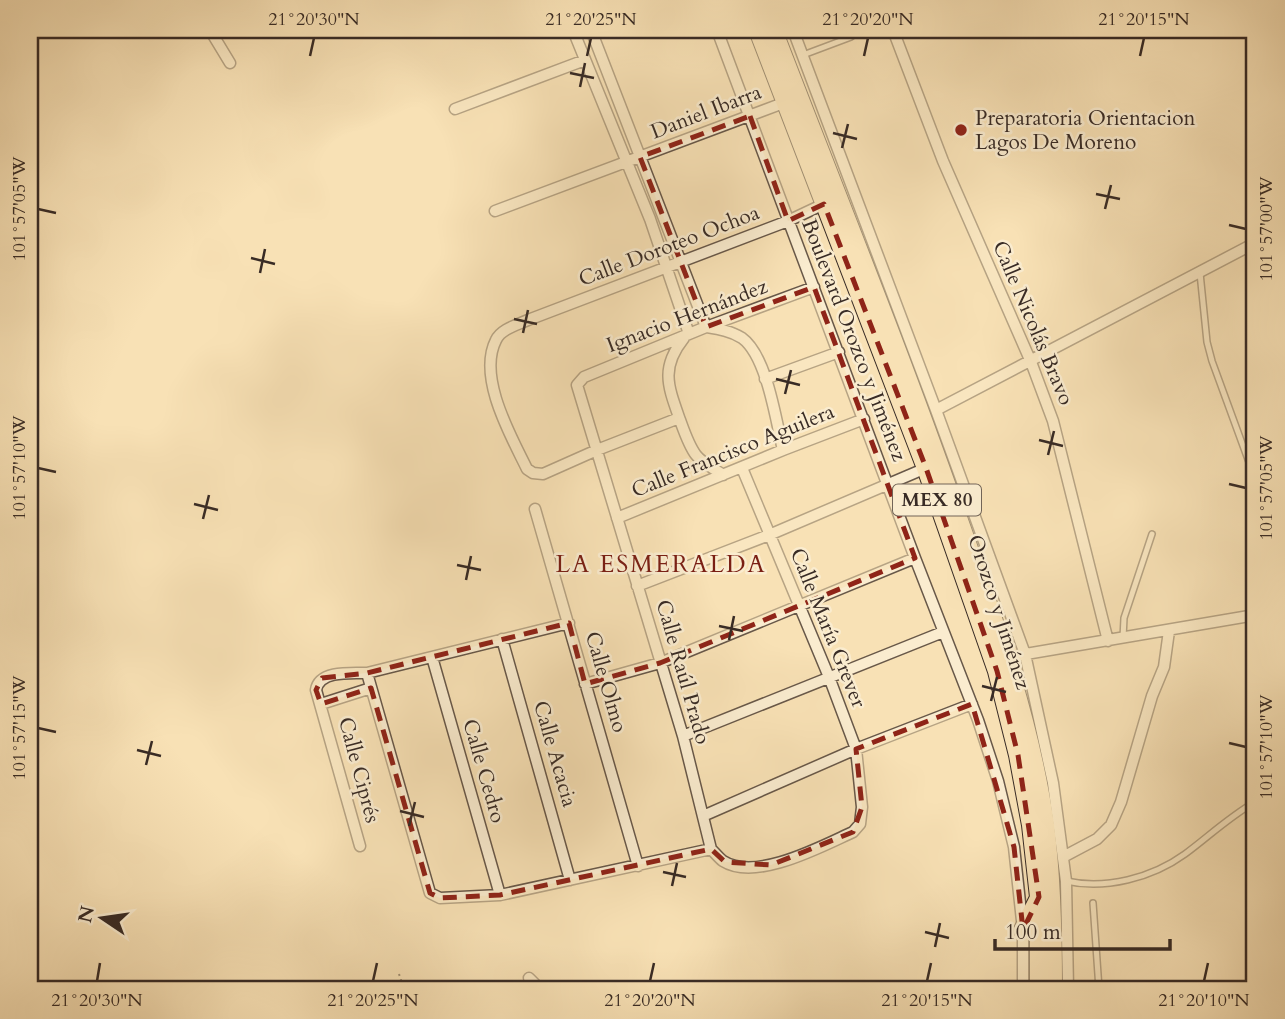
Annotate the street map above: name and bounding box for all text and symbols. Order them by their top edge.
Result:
text: 21°20'30"N [268,7,360,32]
text: 21°20'25"N [545,7,637,32]
text: 21°20'20"N [822,7,914,32]
text: 21°20'15"N [1098,7,1190,32]
street label: Daniel Ibarra [646,78,766,146]
place label: Preparatoria Orientacion Lagos De Moreno [975,104,1196,157]
marker: Preparatoria Orientacion Lagos De Moreno [953,122,969,138]
text: 101°57'05"W [7,156,32,262]
text: 101°57'00"W [1254,176,1279,282]
street label: Calle Doroteo Ochoa [575,198,763,294]
street label: Boulevard Orozco y Jiménez [794,215,914,466]
street label: Calle Nicolás Bravo [985,236,1081,410]
street label: Ignacio Hernández [602,272,772,360]
street label: Calle Francisco Aguilera [627,397,839,505]
text: 101°57'10"W [7,415,32,521]
text: 101°57'05"W [1254,435,1279,541]
road number: MEX 80 [893,485,981,516]
street label: Orozco y Jiménez [960,531,1038,694]
street label: Calle María Grever [783,544,873,712]
district label: LA ESMERALDA [555,548,767,581]
street label: Calle Raúl Prado [649,596,717,748]
street label: Calle Olmo [578,628,634,736]
text: 101°57'15"W [7,675,32,781]
text: 101°57'10"W [1254,694,1279,800]
street label: Calle Acacia [526,698,584,810]
street label: Calle Ciprés [331,714,387,826]
street label: Calle Cedro [455,716,513,826]
north arrow [66,883,136,953]
text: N [72,903,101,925]
scale bar [995,907,1170,951]
text: 100 m [1005,918,1061,947]
text: 21°20'30"N [51,988,143,1013]
text: 21°20'25"N [327,988,419,1013]
text: 21°20'20"N [604,988,696,1013]
text: 21°20'15"N [881,988,973,1013]
text: 21°20'10"N [1158,988,1250,1013]

